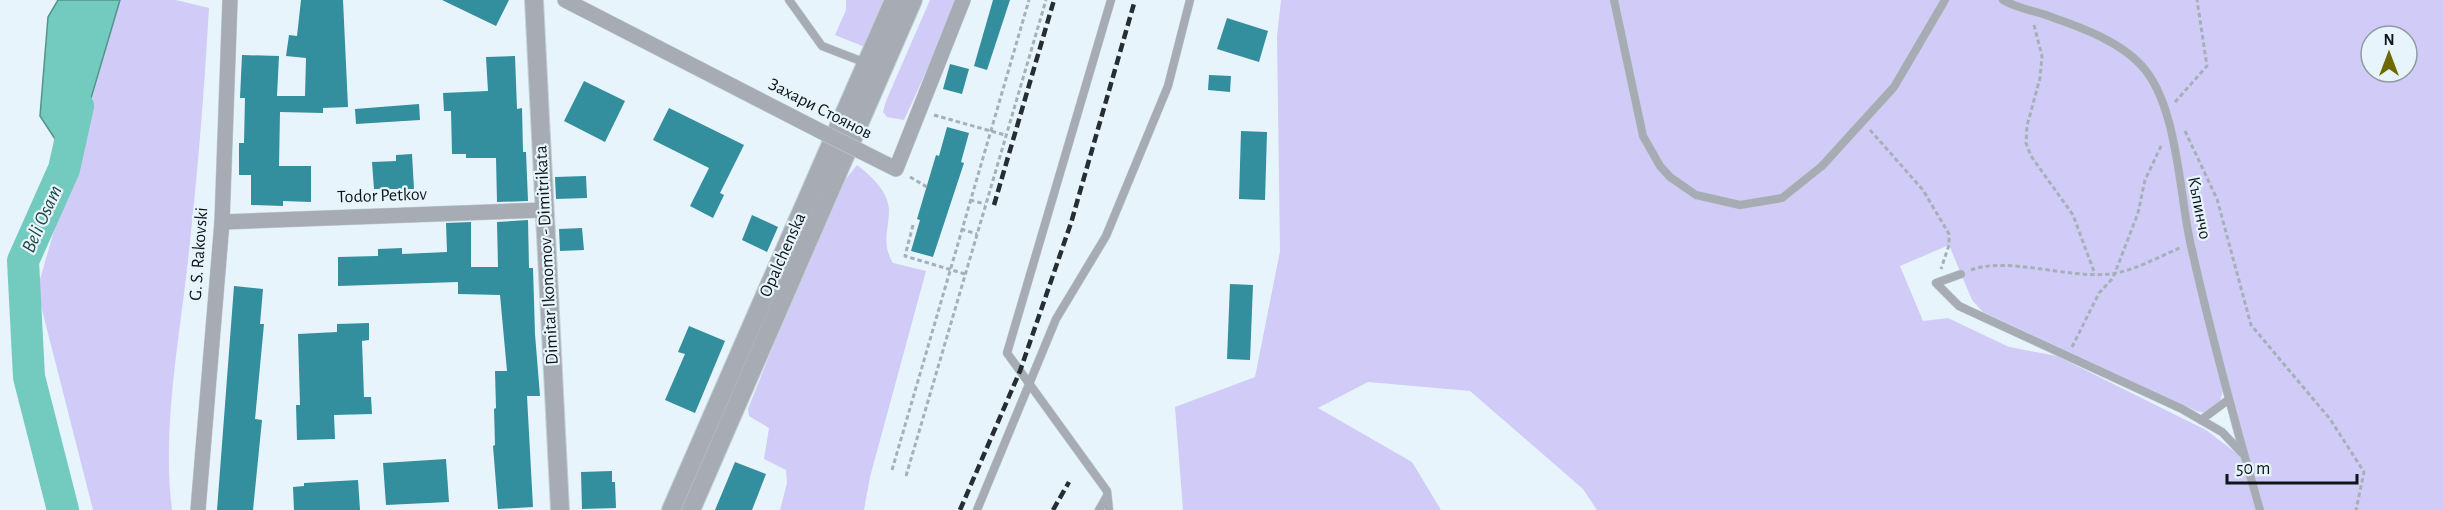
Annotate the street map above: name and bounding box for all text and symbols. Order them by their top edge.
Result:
north arrow [2359,24,2419,84]
text: N [2383,32,2395,48]
street label: Захари Стоянов [765,75,875,143]
street label: Dimitar Ikonomov - Dimitrikata [532,145,562,365]
street label: Къпинчо [2184,175,2214,241]
water label: Beli Osam [18,182,66,256]
street label: Todor Petkov [337,185,428,207]
street label: G. S. Rakovski [187,207,211,301]
street label: Opalchenska [756,210,810,300]
scale bar [2227,447,2358,485]
text: 50 m [2236,460,2270,478]

